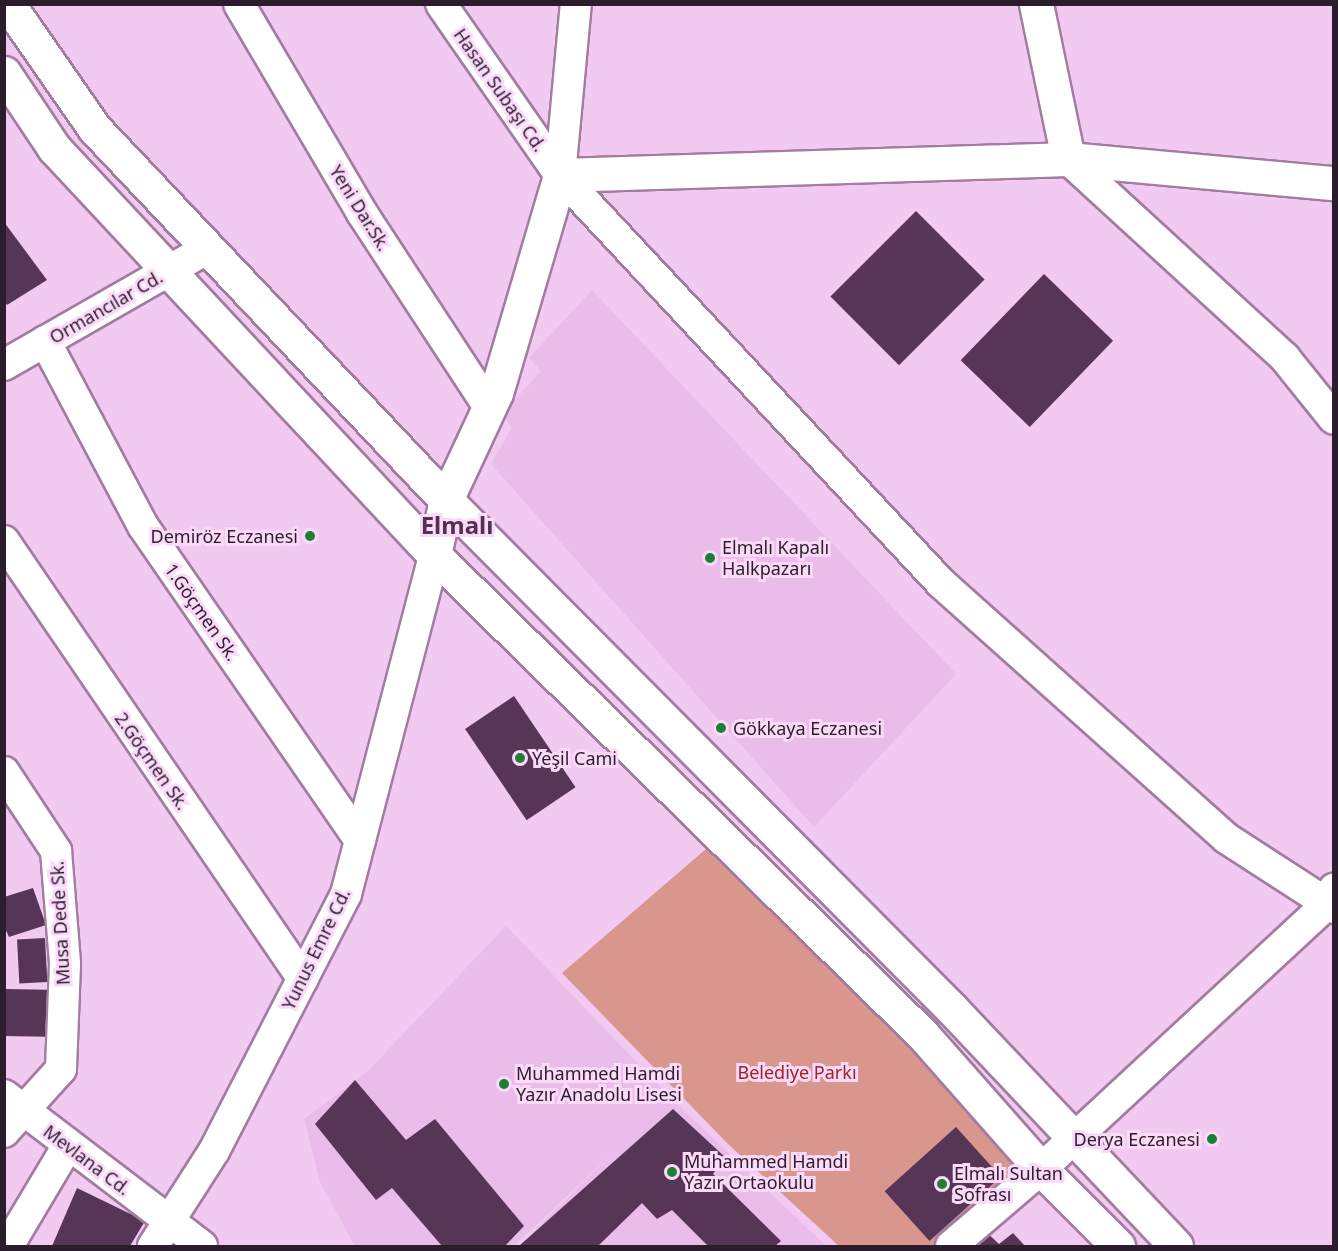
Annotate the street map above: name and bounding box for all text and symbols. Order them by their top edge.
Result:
street label: Hasan Subaşı Cd. [449,24,551,156]
street label: Yeni Dar.Sk. [325,161,395,255]
street label: Ormancılar Cd. [46,266,166,348]
district label: Elmalı [421,511,493,539]
place label: Demiröz Eczanesi [151,525,298,547]
marker: Demiröz Eczanesi [303,529,317,543]
place label: Elmalı Kapalı Halkpazarı [722,537,829,580]
marker: Elmalı Kapalı Halkpazarı [703,551,717,565]
street label: 1.Göçmen Sk. [160,559,244,665]
street label: 2.Göçmen Sk. [110,708,194,814]
place label: Gökkaya Eczanesi [733,717,882,739]
marker: Gökkaya Eczanesi [714,721,728,735]
place label: Yeşil Cami [532,747,617,769]
marker: Yeşil Cami [513,751,527,765]
street label: Musa Dede Sk. [46,860,74,986]
street label: Yunus Emre Cd. [277,885,355,1013]
park label: Belediye Parkı [737,1061,857,1083]
place label: Muhammed Hamdi Yazır Anadolu Lisesi [516,1063,682,1106]
marker: Muhammed Hamdi Yazır Anadolu Lisesi [497,1077,511,1091]
street label: Mevlana Cd. [39,1120,135,1200]
place label: Derya Eczanesi [1074,1128,1200,1150]
marker: Derya Eczanesi [1205,1132,1219,1146]
place label: Muhammed Hamdi Yazır Ortaokulu [684,1151,848,1194]
place label: Elmalı Sultan Sofrası [954,1163,1063,1206]
marker: Muhammed Hamdi Yazır Ortaokulu [665,1165,679,1179]
marker: Elmalı Sultan Sofrası [935,1177,949,1191]

